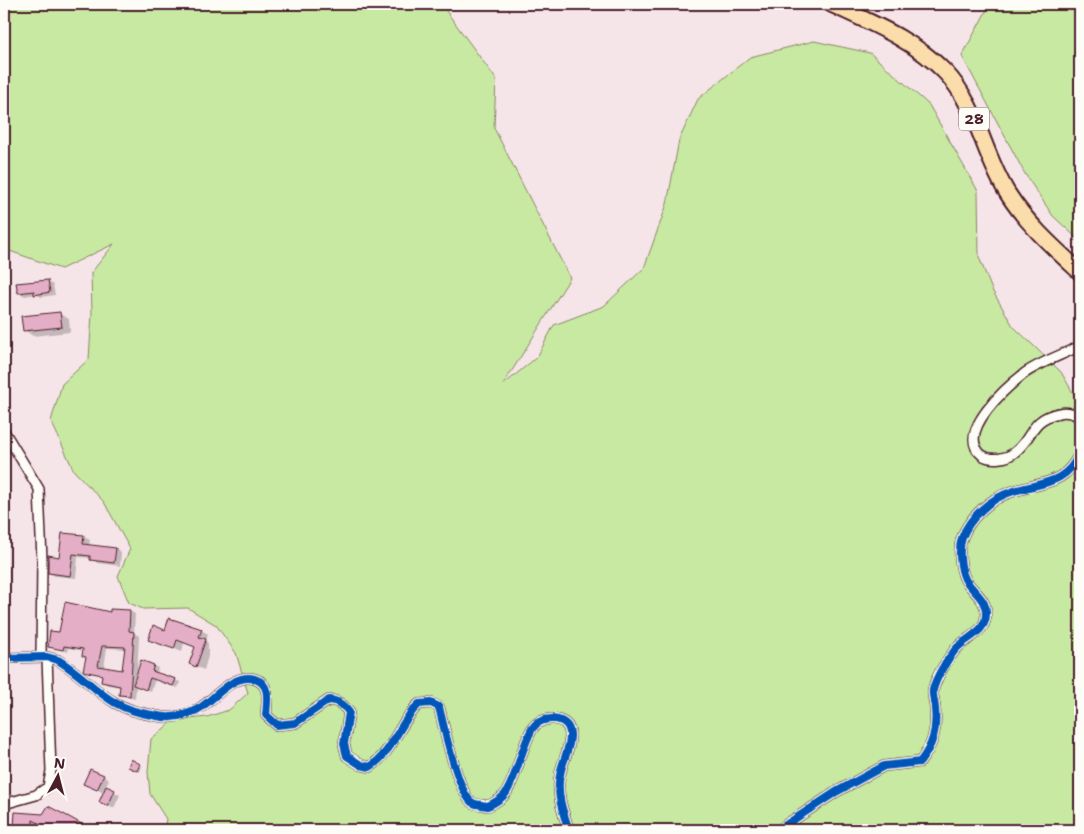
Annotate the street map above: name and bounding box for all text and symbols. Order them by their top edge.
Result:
road number: 28 [959,108,989,130]
north arrow [32,752,82,802]
text: N [53,753,66,773]

